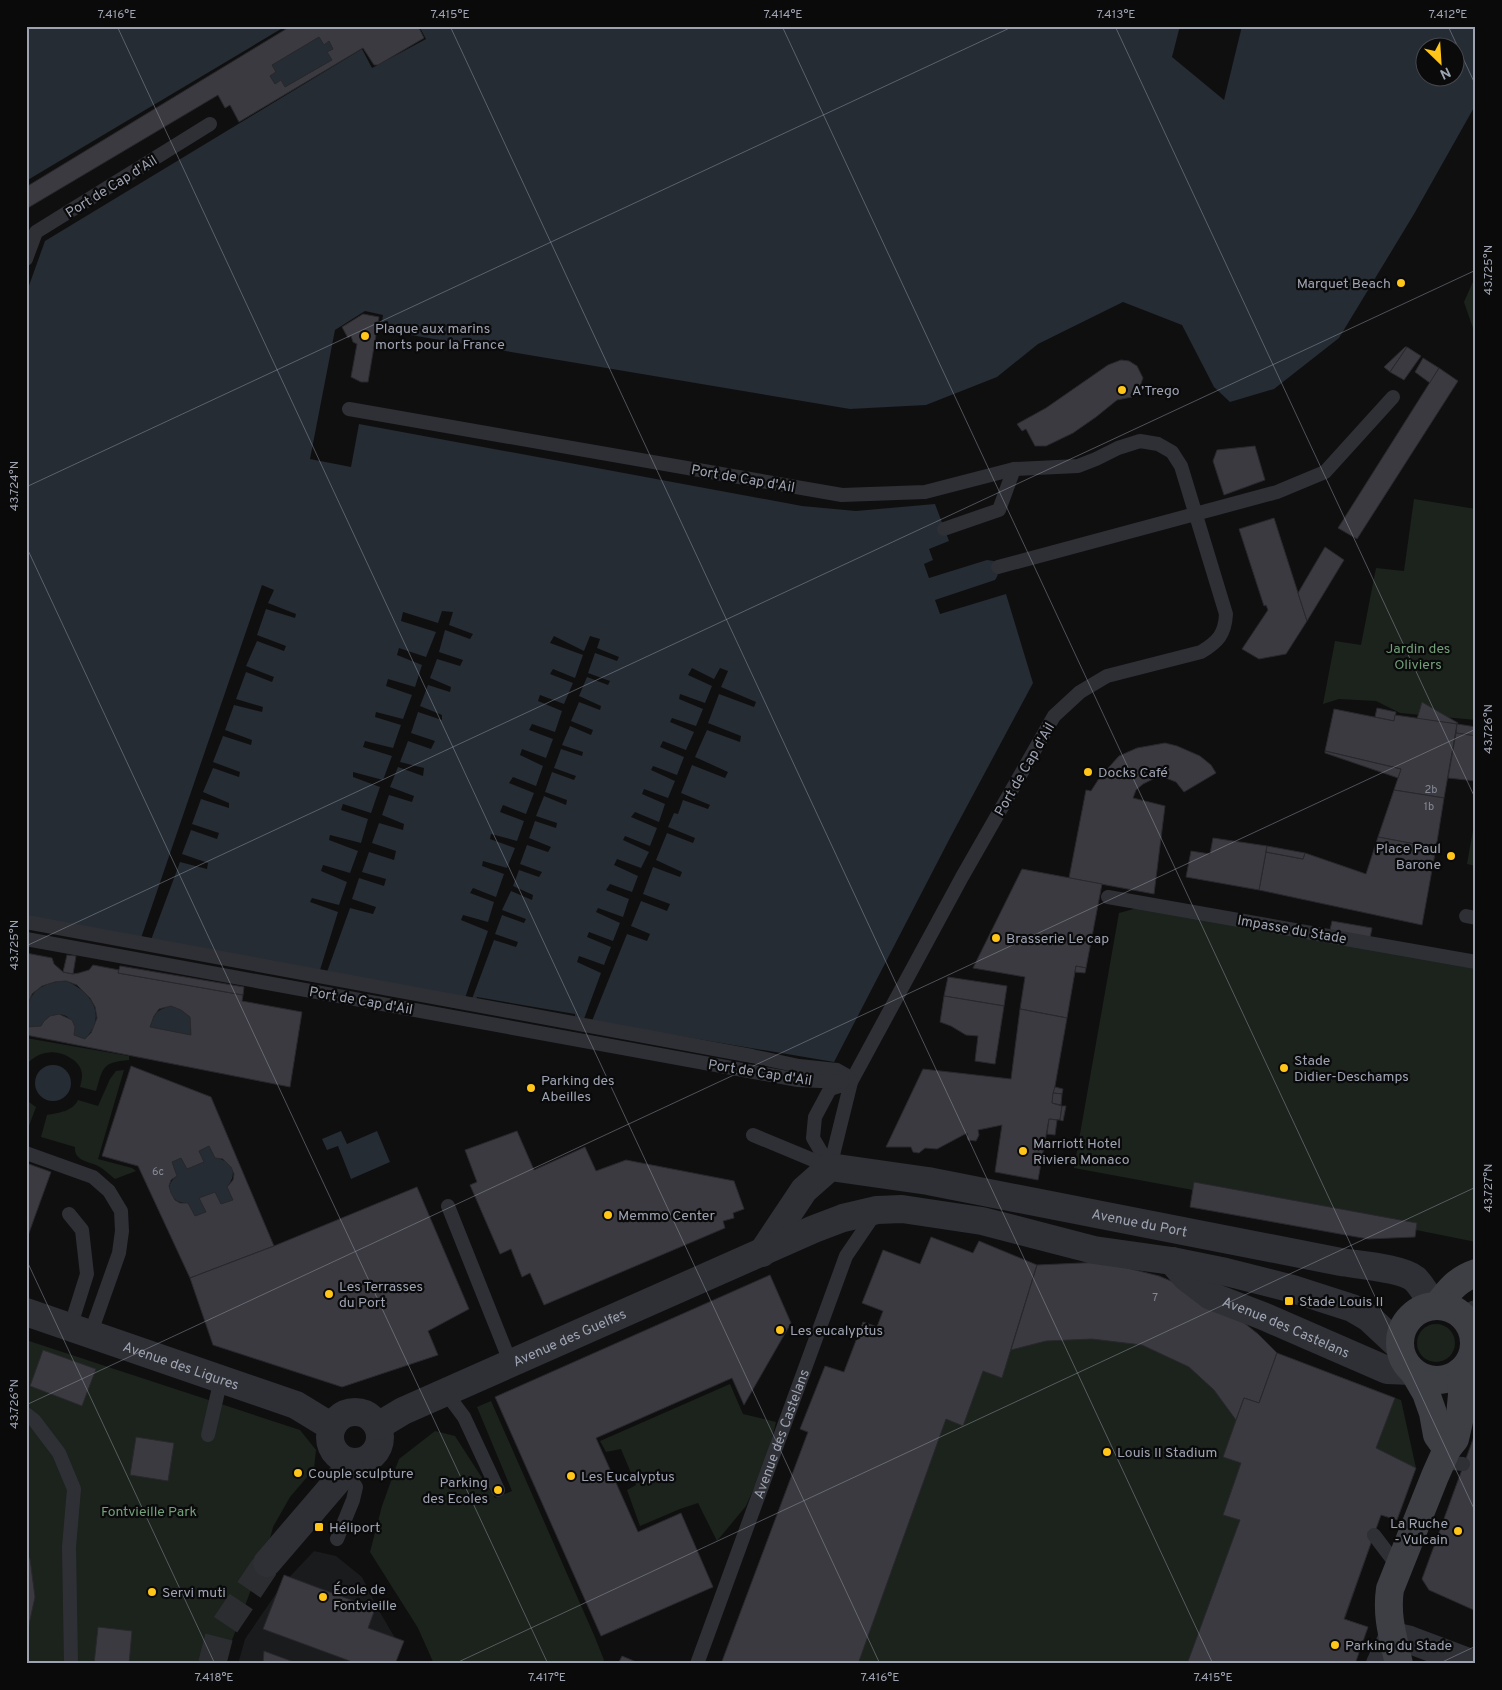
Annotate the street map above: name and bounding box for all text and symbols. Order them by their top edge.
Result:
text: 7.416°E [98,7,136,23]
text: 7.415°E [430,7,470,23]
text: 7.414°E [763,7,803,23]
text: 7.413°E [1096,7,1136,23]
text: 7.412°E [1428,7,1468,23]
north arrow [1414,38,1464,88]
text: N [1437,63,1453,82]
street label: Port de Cap d'Ail [63,152,161,222]
text: 43.725°N [1481,245,1497,295]
place label: Marquet Beach [1297,276,1391,293]
marker: Marquet Beach [1395,277,1407,289]
place label: Plaque aux marins morts pour la France [375,321,505,354]
marker: Plaque aux marins morts pour la France [359,330,371,342]
place label: A’Trego [1132,383,1180,400]
marker: A’Trego [1116,384,1128,396]
text: 43.724°N [7,461,23,511]
street label: Port de Cap d'Ail [690,462,796,497]
park label: Jardin des Oliviers [1386,641,1450,674]
text: 43.726°N [1481,704,1497,754]
street label: Port de Cap d'Ail [992,720,1059,819]
place label: Docks Café [1098,765,1168,782]
marker: Docks Café [1082,766,1094,778]
house number: 2b [1425,783,1437,797]
house number: 1b [1424,800,1434,814]
place label: Place Paul Barone [1376,841,1441,874]
marker: Place Paul Barone [1445,850,1457,862]
street label: Impasse du Stade [1236,912,1348,948]
text: 43.725°N [7,920,23,970]
place label: Brasserie Le cap [1006,931,1109,948]
marker: Brasserie Le cap [990,932,1002,944]
street label: Port de Cap d'Ail [308,984,414,1019]
place label: Stade Didier-Deschamps [1294,1053,1409,1086]
street label: Port de Cap d'Ail [707,1057,813,1090]
marker: Stade Didier-Deschamps [1278,1062,1290,1074]
place label: Parking des Abeilles [541,1073,615,1106]
marker: Parking des Abeilles [525,1082,537,1094]
place label: Marriott Hotel Riviera Monaco [1033,1136,1130,1169]
marker: Marriott Hotel Riviera Monaco [1017,1145,1029,1157]
text: 43.727°N [1481,1163,1497,1213]
house number: 6c [152,1165,164,1179]
street label: Avenue du Port [1090,1206,1188,1242]
place label: Memmo Center [618,1208,715,1225]
marker: Memmo Center [602,1209,614,1221]
place label: Les Terrasses du Port [339,1279,423,1312]
marker: Les Terrasses du Port [323,1288,335,1300]
house number: 7 [1152,1291,1158,1305]
street label: Avenue des Castelans [1220,1294,1352,1363]
place label: Stade Louis II [1299,1294,1383,1311]
marker: Stade Louis II [1283,1295,1295,1307]
street label: Avenue des Guelfes [511,1306,629,1371]
place label: Les eucalyptus [790,1323,883,1340]
marker: Les eucalyptus [774,1324,786,1336]
street label: Avenue des Ligures [120,1339,241,1395]
street label: Avenue des Castelans [751,1367,814,1501]
text: 43.726°N [7,1379,23,1429]
place label: Louis II Stadium [1117,1445,1217,1462]
marker: Louis II Stadium [1101,1446,1113,1458]
place label: Couple sculpture [308,1466,413,1483]
marker: Couple sculpture [292,1467,304,1479]
place label: Les Eucalyptus [581,1469,675,1486]
marker: Les Eucalyptus [565,1470,577,1482]
place label: Parking des Ecoles [422,1475,488,1508]
marker: Parking des Ecoles [492,1484,504,1496]
park label: Fontvieille Park [101,1504,197,1521]
place label: La Ruche - Vulcain [1390,1516,1448,1549]
place label: Héliport [329,1520,380,1537]
marker: Héliport [313,1521,325,1533]
marker: La Ruche - Vulcain [1452,1525,1464,1537]
place label: École de Fontvieille [333,1581,397,1615]
place label: Servi muti [162,1585,226,1602]
marker: Servi muti [146,1586,158,1598]
marker: École de Fontvieille [317,1591,329,1603]
place label: Parking du Stade [1345,1638,1452,1655]
marker: Parking du Stade [1329,1639,1341,1651]
text: 7.418°E [194,1670,234,1686]
text: 7.417°E [528,1670,566,1686]
text: 7.416°E [861,1670,899,1686]
text: 7.415°E [1193,1670,1233,1686]

